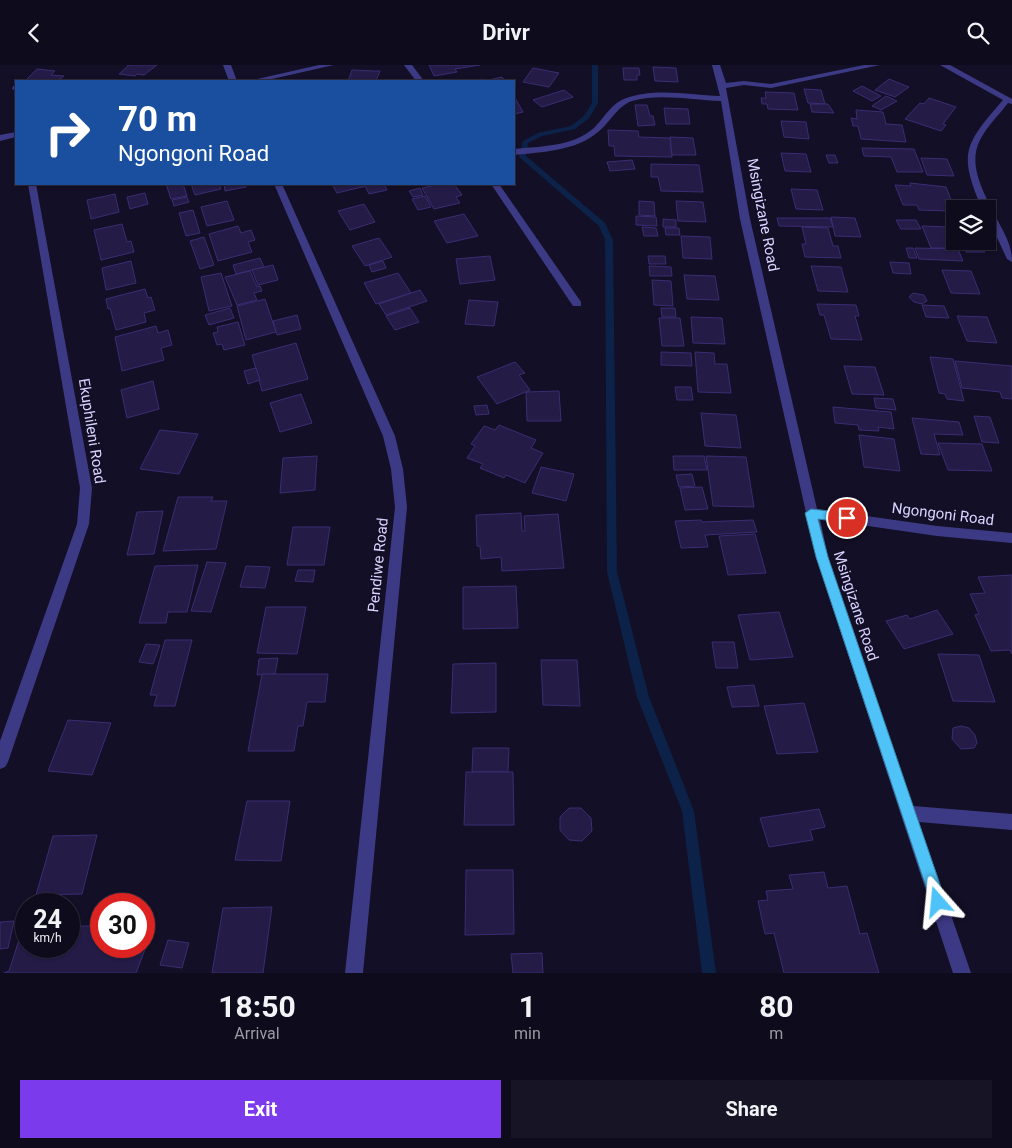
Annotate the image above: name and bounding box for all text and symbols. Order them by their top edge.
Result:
icon: back [20,19,48,47]
icon: search [964,19,992,47]
text: Drivr [482,20,530,45]
text: 70 m [118,99,197,140]
icon: right [35,100,100,165]
text: Ngongoni Road [118,141,269,166]
street label: Msingizane Road [743,157,783,273]
map controls [946,200,996,250]
button: layers [946,200,996,250]
street label: Ekuphileni Road [75,377,109,485]
pin [826,497,868,539]
street label: Ngongoni Road [891,499,995,529]
icon: arrive [833,504,861,532]
street label: Pendiwe Road [364,517,392,613]
street label: Msingizane Road [830,549,882,663]
position arrow [911,875,963,927]
speed limit sign: 30 [90,893,155,958]
text: 24 [33,905,62,934]
text: km/h [33,931,62,945]
text: 18:50 [218,989,296,1024]
text: 1 [519,989,536,1024]
text: 80 [759,989,794,1024]
text: Arrival [234,1024,280,1043]
text: min [514,1024,541,1043]
text: m [769,1024,783,1043]
button: Exit [20,1080,501,1138]
button: Share [511,1080,992,1138]

